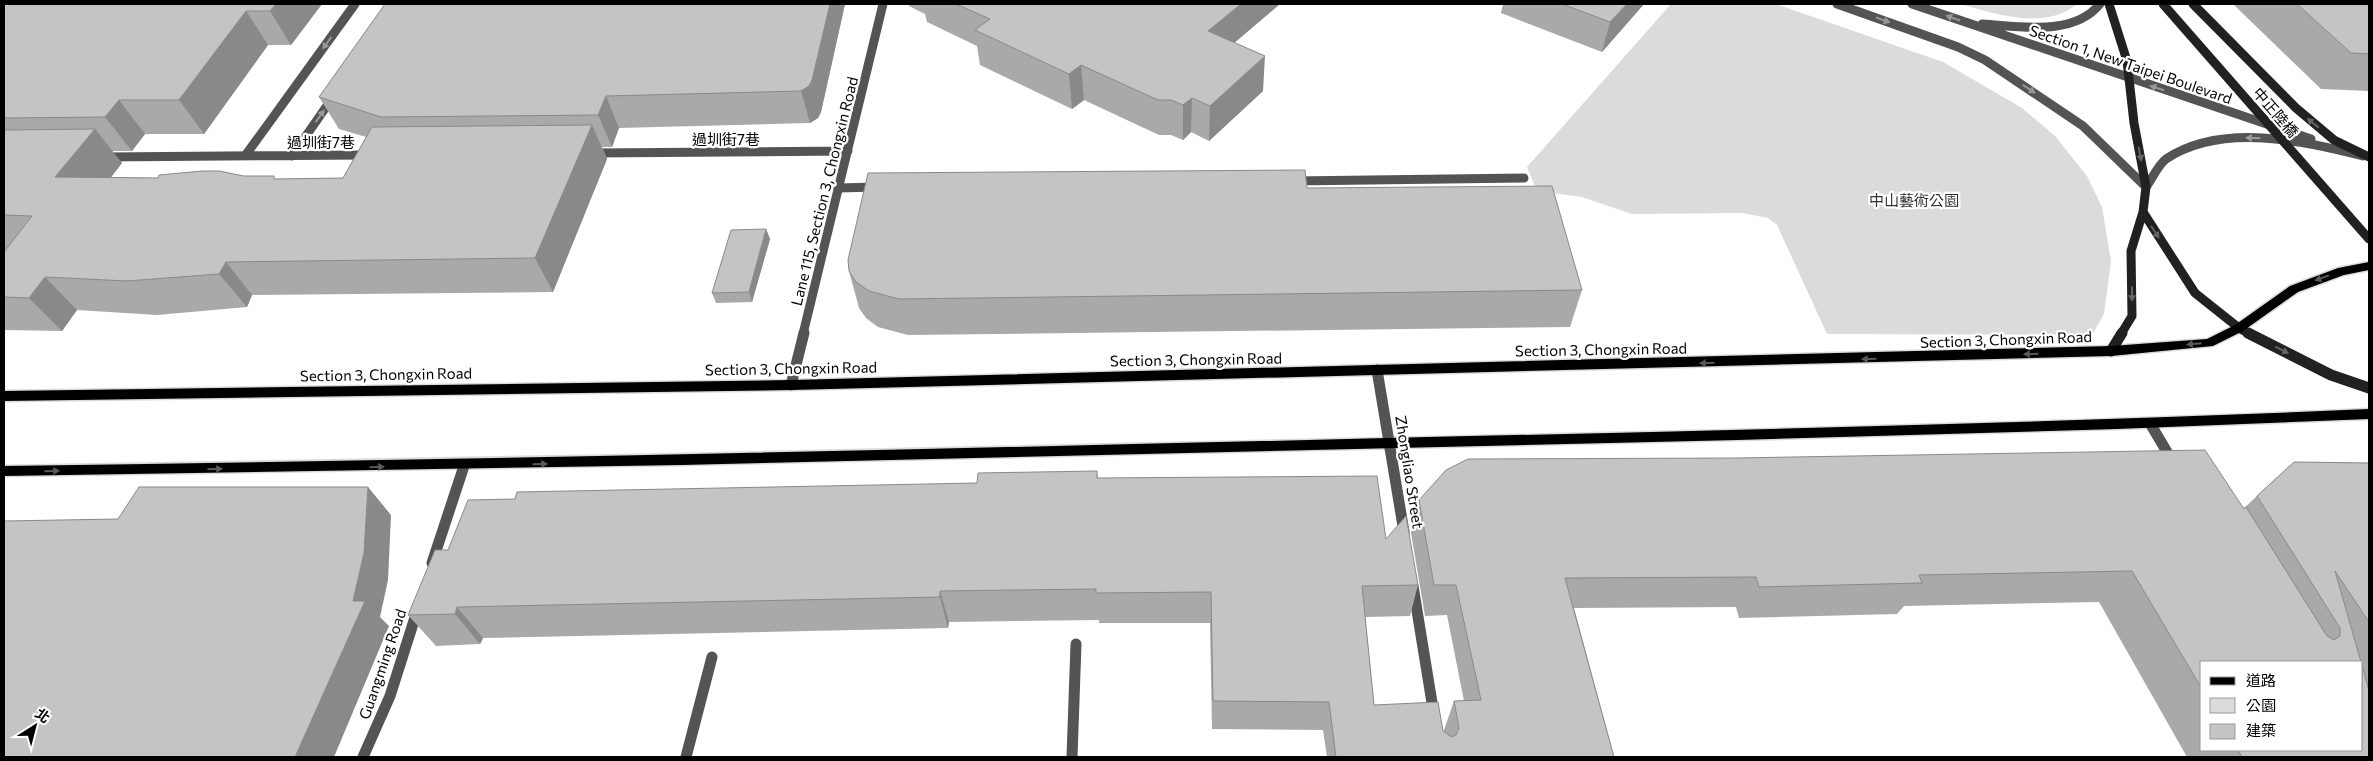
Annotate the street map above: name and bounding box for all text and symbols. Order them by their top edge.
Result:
one-way arrow [1946,14,1961,21]
one-way arrow [1875,17,1890,24]
street label: Section 1, New Taipei Boulevard [2027,21,2235,107]
one-way arrow [321,36,332,49]
street label: Lane 115, Section 3, Chongxin Road [787,75,861,307]
street label: 中正陸橋 [2250,83,2302,141]
one-way arrow [2022,84,2036,93]
one-way arrow [2149,84,2164,91]
one-way arrow [315,109,325,122]
one-way arrow [2307,117,2320,128]
street label: 過圳街7巷 [692,130,760,148]
street label: 過圳街7巷 [287,133,355,151]
one-way arrow [2244,134,2260,142]
one-way arrow [2136,146,2144,161]
park label: 中山藝術公園 [1869,191,1959,209]
one-way arrow [2150,225,2160,238]
one-way arrow [2314,274,2329,282]
one-way arrow [2128,286,2136,302]
street label: Section 3, Chongxin Road [1920,327,2092,351]
street label: Section 3, Chongxin Road [1515,338,1687,360]
one-way arrow [2185,340,2201,348]
one-way arrow [2275,346,2289,354]
street label: Section 3, Chongxin Road [1110,348,1282,370]
one-way arrow [2023,350,2039,358]
one-way arrow [1861,355,1877,363]
street label: Section 3, Chongxin Road [705,357,877,379]
one-way arrow [1698,359,1714,367]
street label: Section 3, Chongxin Road [300,363,472,385]
street label: Zhongliao Street [1392,414,1428,530]
one-way arrow [532,460,548,468]
one-way arrow [370,463,386,471]
one-way arrow [207,465,223,473]
one-way arrow [45,467,61,475]
street label: Guangming Road [355,606,409,722]
legend [2200,661,2363,751]
text: 道路 [2246,671,2276,689]
text: 公園 [2246,696,2276,714]
north arrow [10,701,60,751]
text: 北 [32,704,54,726]
text: 建築 [2246,721,2276,739]

